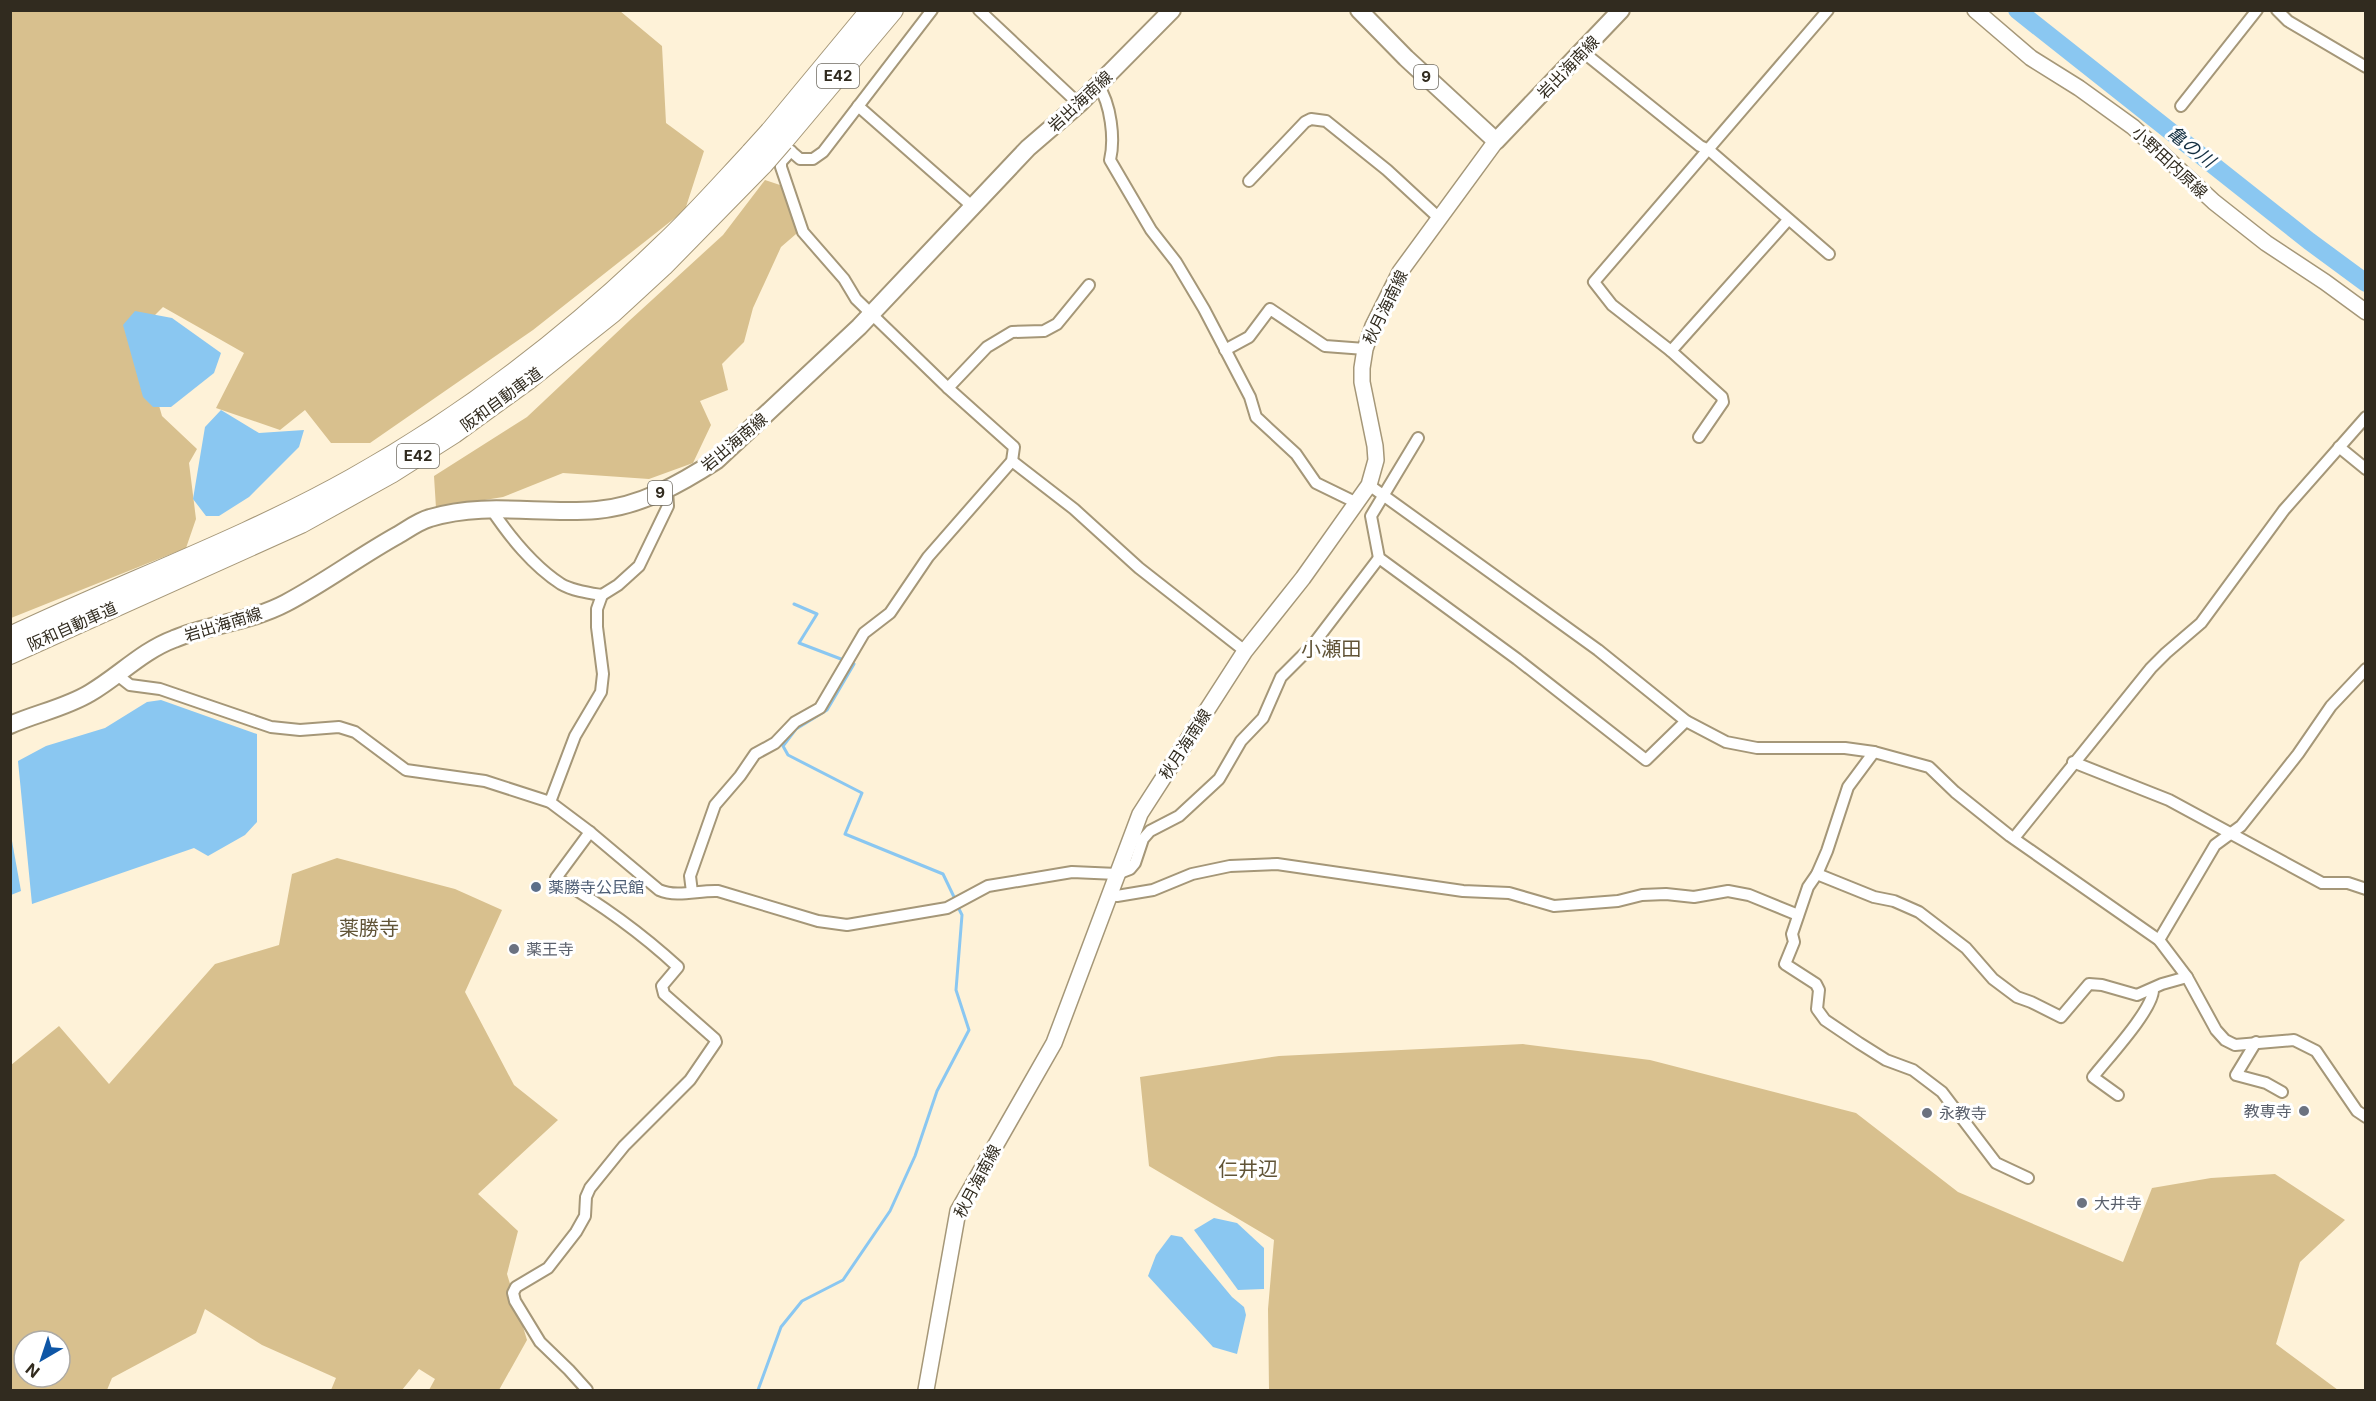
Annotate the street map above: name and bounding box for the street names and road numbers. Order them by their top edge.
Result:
street label: 岩出海南線 [1533,31,1603,103]
road number: E42 [817,64,859,88]
road number: 9 [1414,65,1438,89]
street label: 岩出海南線 [1044,66,1116,136]
street label: 小野田内原線 [2128,122,2212,202]
street label: 秋月海南線 [1358,267,1412,347]
street label: 阪和自動車道 [456,363,546,435]
street label: 岩出海南線 [697,409,771,475]
road number: E42 [397,444,439,468]
road number: 9 [648,481,672,505]
street label: 阪和自動車道 [24,597,120,655]
street label: 岩出海南線 [182,603,264,645]
street label: 秋月海南線 [1155,705,1215,783]
street label: 秋月海南線 [949,1141,1005,1221]

